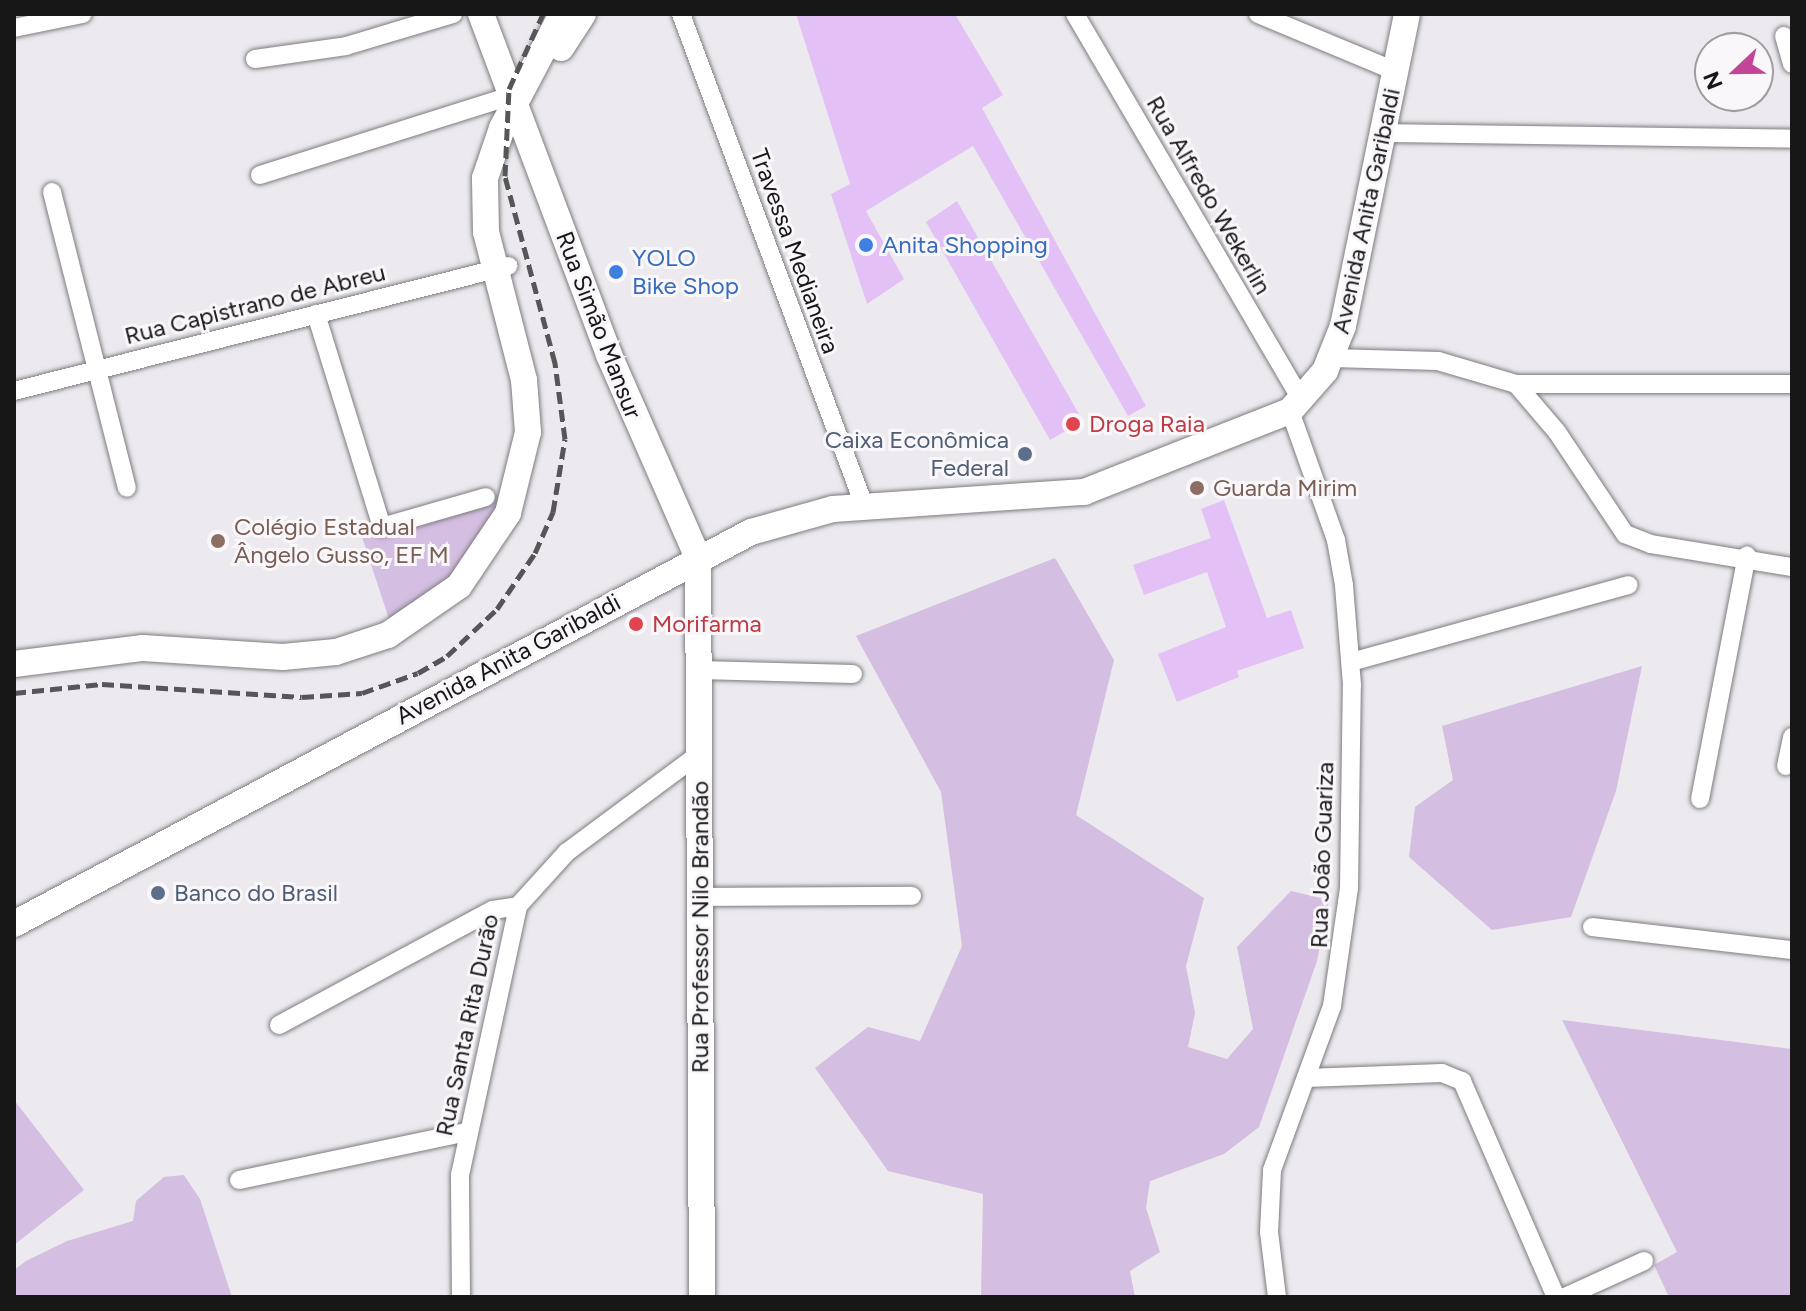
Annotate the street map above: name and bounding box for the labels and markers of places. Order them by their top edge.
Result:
place label: Anita Shopping [882,231,1048,259]
marker: Anita Shopping [857,236,875,254]
place label: YOLO Bike Shop [632,244,739,300]
marker: YOLO Bike Shop [607,263,625,281]
place label: Droga Raia [1089,410,1205,438]
marker: Droga Raia [1064,415,1082,433]
place label: Caixa Econômica Federal [825,426,1009,482]
marker: Caixa Econômica Federal [1016,445,1034,463]
place label: Guarda Mirim [1213,474,1357,502]
marker: Guarda Mirim [1188,479,1206,497]
place label: Colégio Estadual Ângelo Gusso, EF M [234,513,449,569]
marker: Colégio Estadual Ângelo Gusso, EF M [209,532,227,550]
place label: Morifarma [652,610,762,638]
marker: Morifarma [627,615,645,633]
place label: Banco do Brasil [174,879,338,907]
marker: Banco do Brasil [149,884,167,902]

